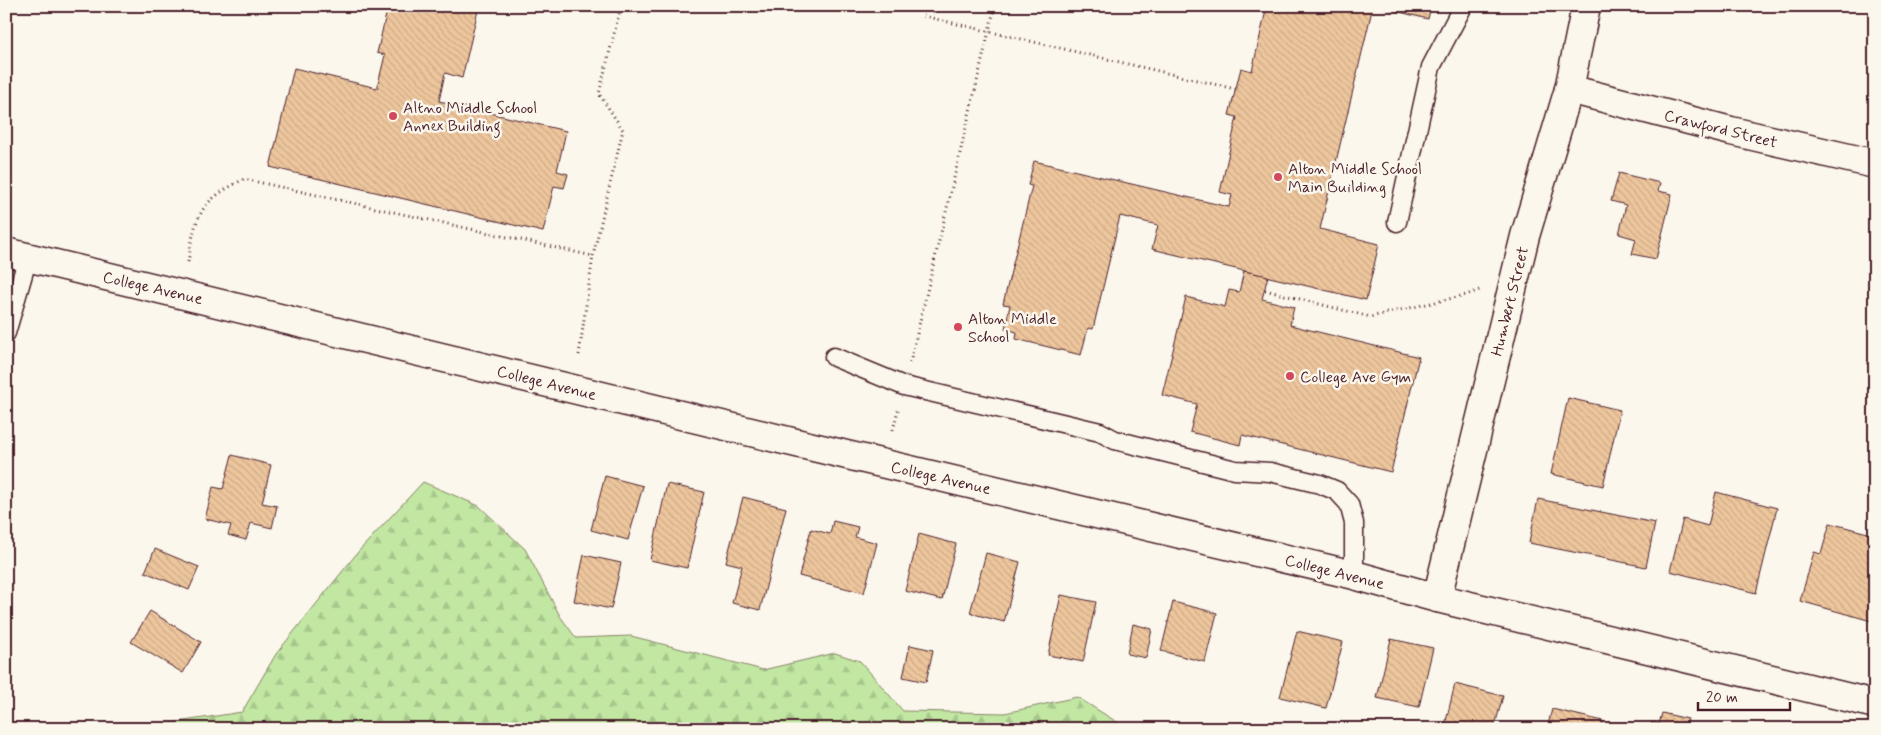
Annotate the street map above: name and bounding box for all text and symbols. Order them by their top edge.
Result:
place label: Altno Middle School Annex Building [403,98,537,138]
street label: Crawford Street [1661,105,1780,156]
marker: Altno Middle School Annex Building [387,110,399,122]
place label: Alton Middle School Main Building [1288,159,1422,198]
marker: Alton Middle School Main Building [1272,171,1284,183]
street label: Humbert Street [1487,244,1534,358]
street label: College Avenue [101,267,205,310]
place label: Alton Middle School [968,309,1057,348]
marker: Alton Middle School [952,321,964,333]
street label: College Avenue [495,361,599,406]
place label: College Ave Gym [1300,367,1411,388]
marker: College Ave Gym [1284,370,1296,382]
street label: College Avenue [889,457,993,500]
street label: College Avenue [1283,550,1387,595]
scale bar [1698,680,1791,712]
text: 20 m [1706,688,1738,708]

